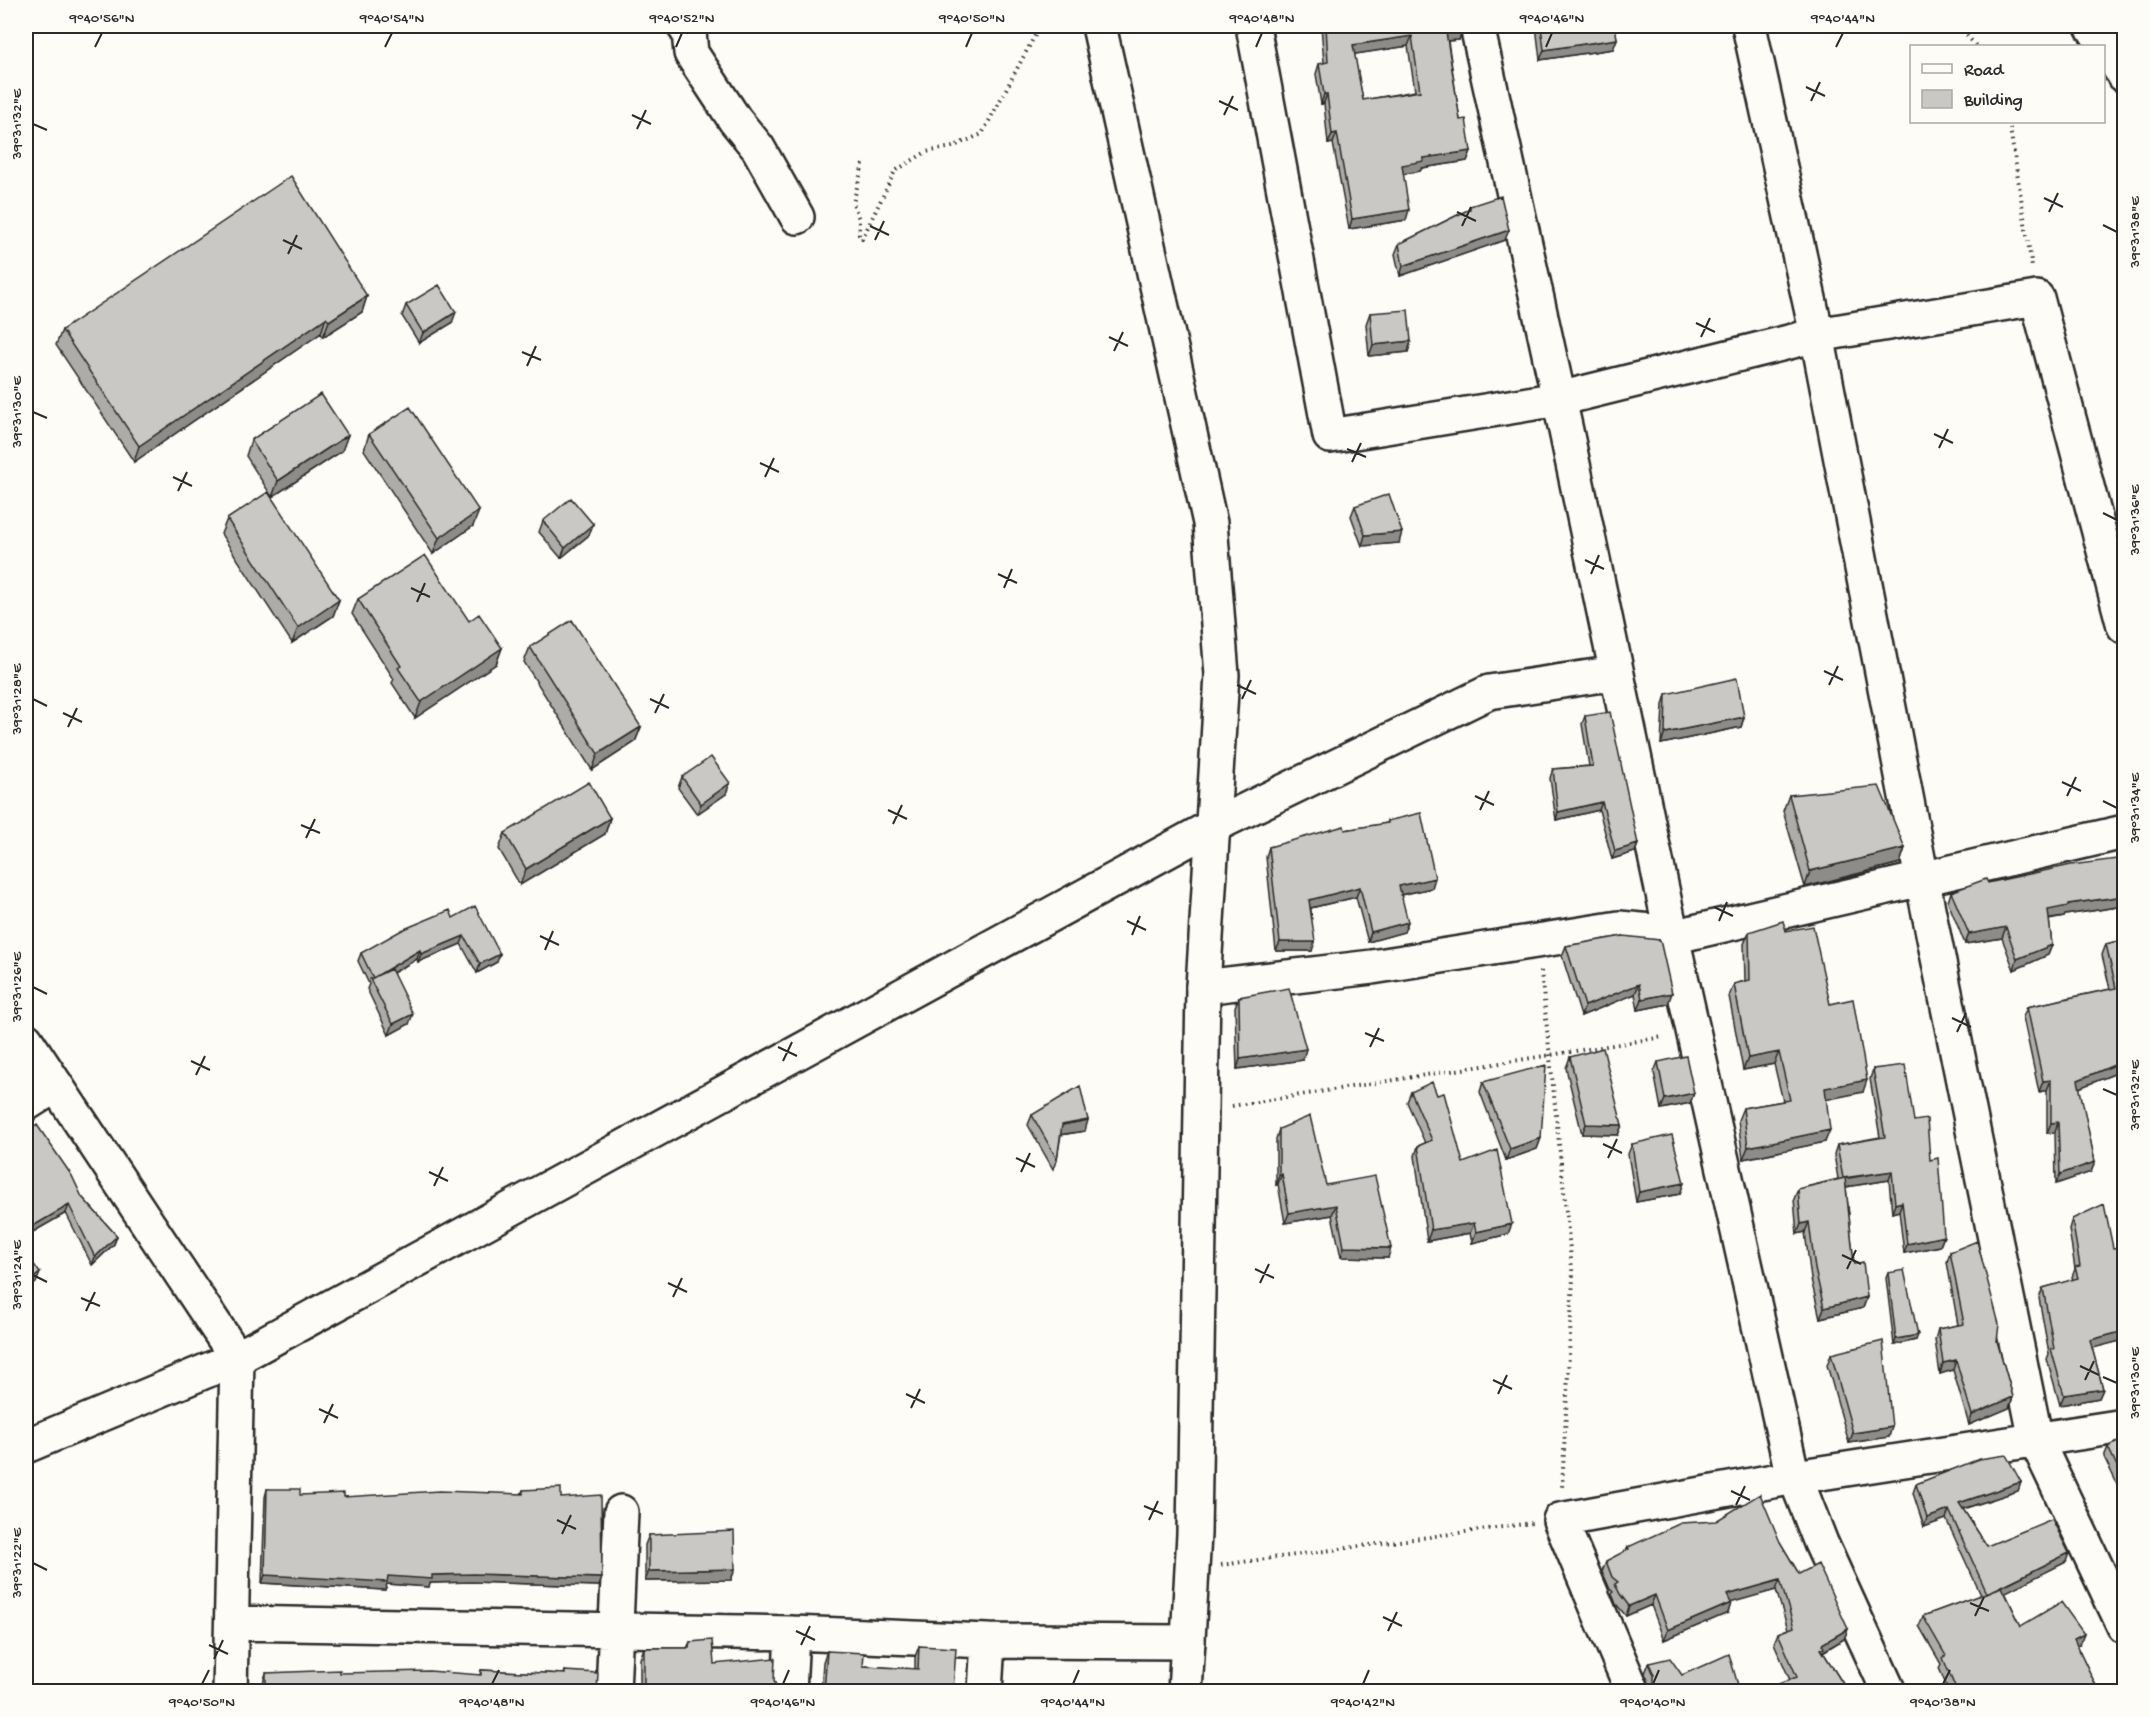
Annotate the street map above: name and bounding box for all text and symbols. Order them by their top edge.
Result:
text: 9°40'56"N [68,10,135,28]
text: 9°40'54"N [359,10,425,28]
text: 9°40'52"N [649,10,715,28]
text: 9°40'50"N [938,10,1005,28]
text: 9°40'48"N [1228,10,1295,28]
text: 9°40'46"N [1519,10,1584,28]
text: 9°40'44"N [1810,10,1875,28]
legend [1910,45,2105,123]
text: Road [1964,61,2005,82]
text: 39°31'32"E [9,88,27,160]
text: Building [1963,91,2023,112]
text: 39°31'38"E [2127,196,2145,269]
text: 39°31'30"E [9,376,27,449]
text: 39°31'36"E [2127,484,2145,556]
text: 39°31'28"E [9,663,27,735]
text: 39°31'34"E [2127,772,2145,844]
text: 39°31'26"E [9,951,27,1023]
text: 39°31'32"E [2127,1059,2145,1131]
text: 39°31'24"E [9,1239,27,1311]
text: 39°31'30"E [2127,1347,2145,1420]
text: 39°31'22"E [9,1527,27,1599]
text: 9°40'50"N [168,1694,235,1712]
text: 9°40'48"N [458,1694,525,1712]
text: 9°40'46"N [750,1694,815,1712]
text: 9°40'44"N [1040,1694,1105,1712]
text: 9°40'42"N [1330,1694,1395,1712]
text: 9°40'40"N [1619,1694,1686,1712]
text: 9°40'38"N [1909,1694,1976,1712]

